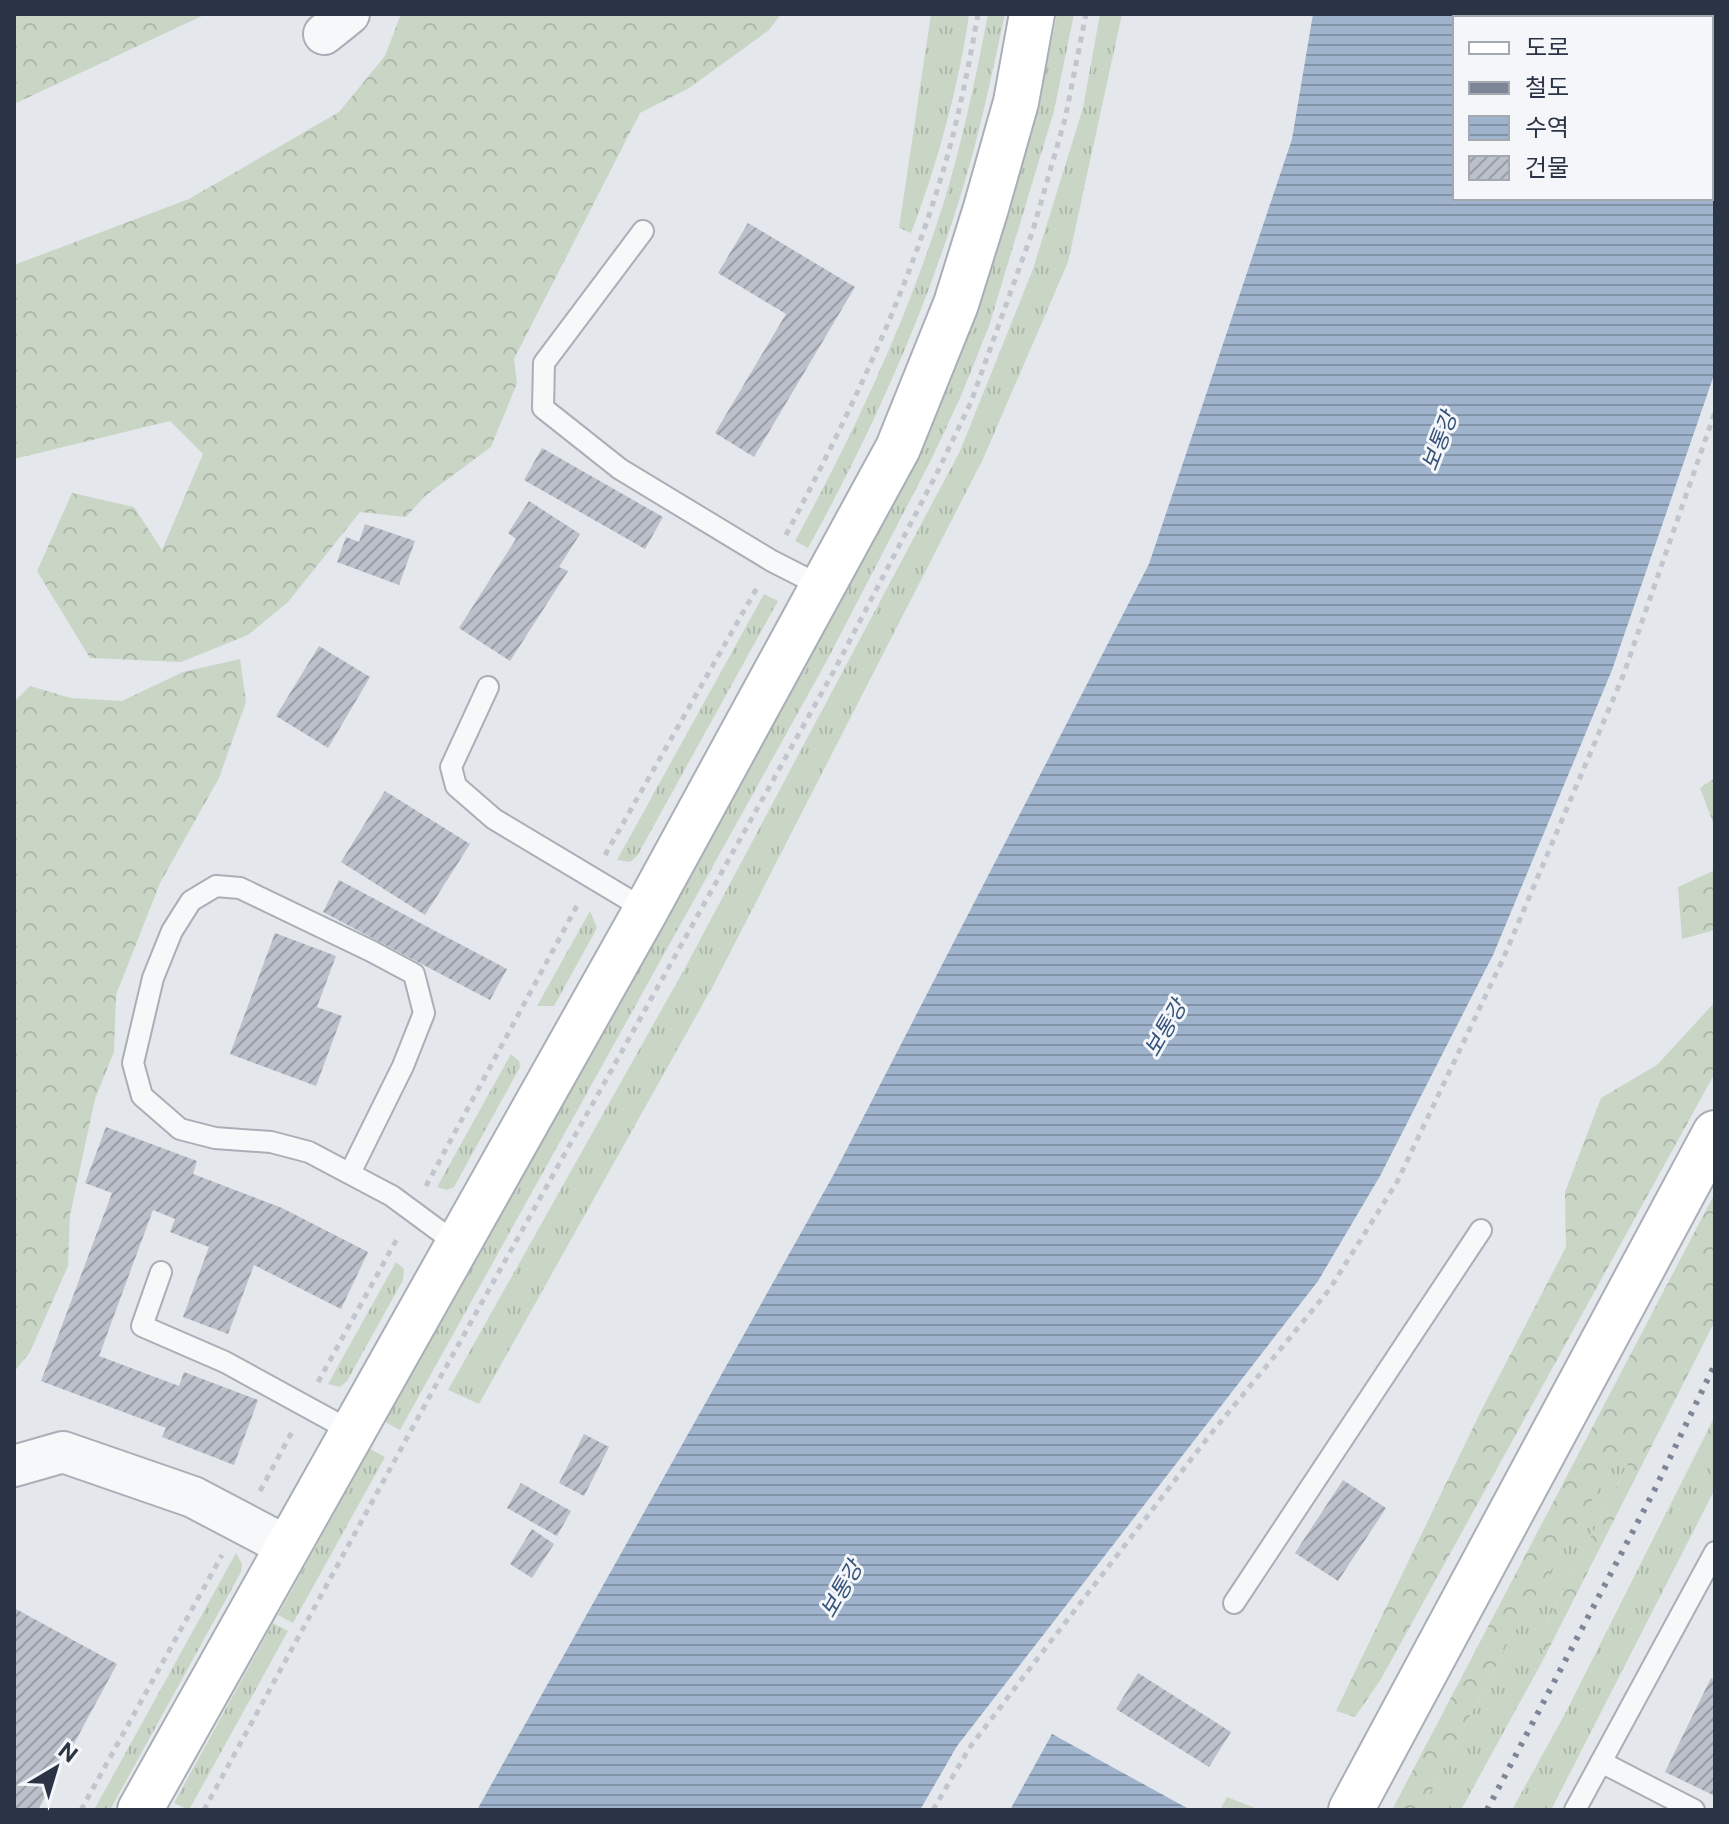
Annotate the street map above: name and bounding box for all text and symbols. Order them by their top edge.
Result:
legend [1453,16,1713,200]
text: 도로 [1525,33,1569,61]
text: 철도 [1525,73,1569,101]
text: 수역 [1525,113,1569,141]
text: 건물 [1525,153,1569,181]
water label: 보통강 [1416,405,1463,474]
water label: 보통강 [1139,993,1193,1061]
water label: 보통강 [815,1554,869,1622]
north arrow [16,1728,96,1808]
text: N [54,1737,83,1768]

